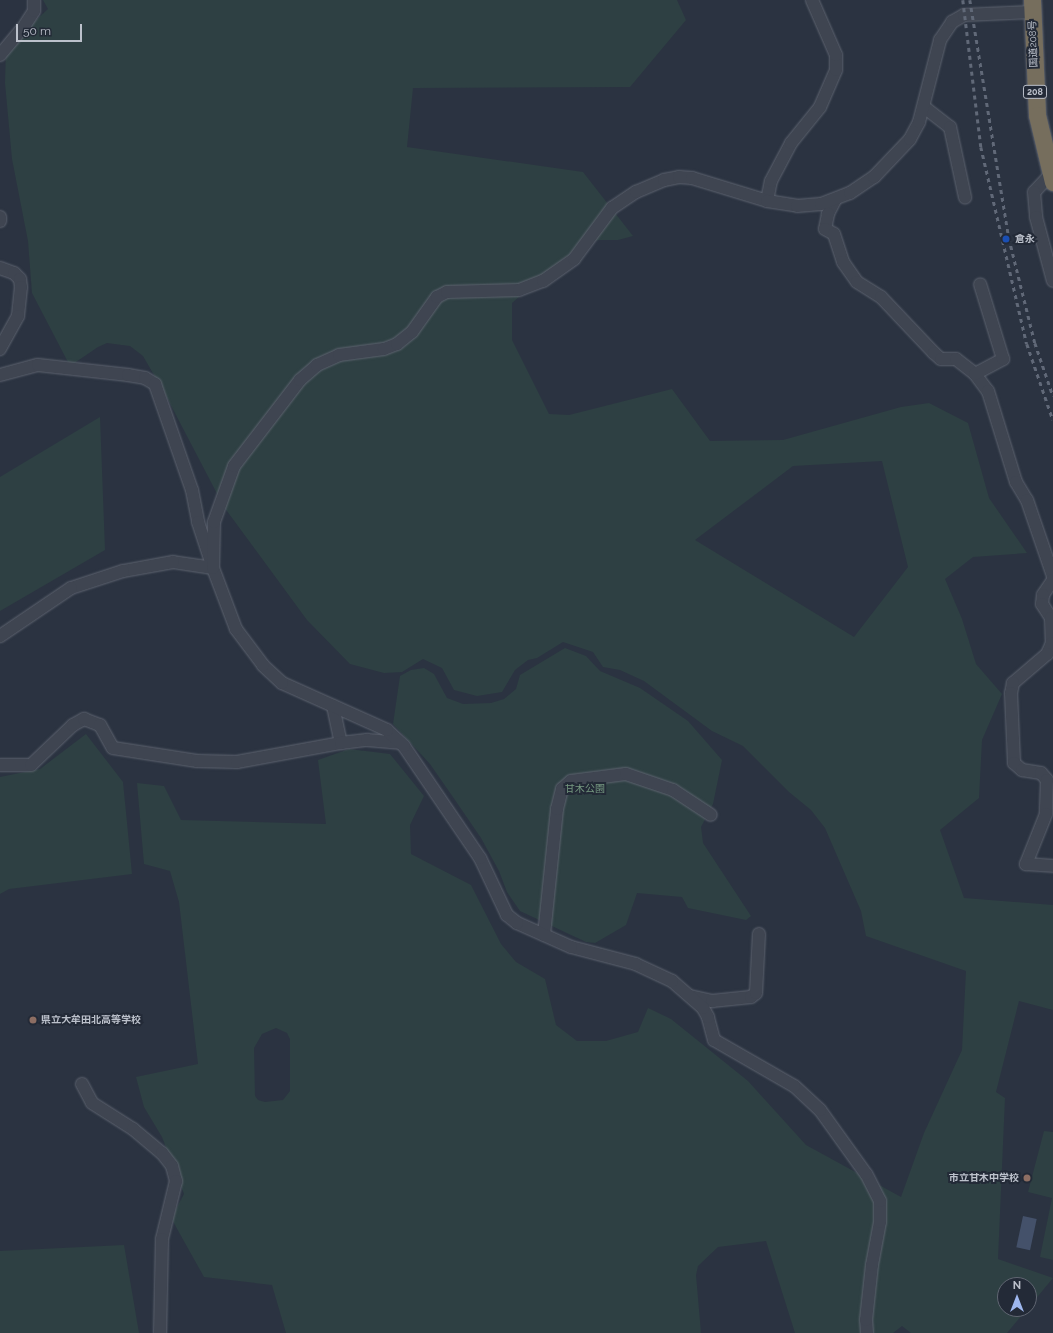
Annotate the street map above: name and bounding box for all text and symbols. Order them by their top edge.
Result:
scale bar [18,16,84,42]
street label: 国道208号 [1026,20,1040,68]
text: 50 m [23,24,51,38]
road number: 208 [1022,85,1048,99]
marker: 倉永 [1000,233,1012,245]
place label: 倉永 [1015,233,1035,245]
park label: 甘木公園 [565,783,605,795]
place label: 県立大牟田北高等学校 [41,1014,141,1026]
marker: 県立大牟田北高等学校 [28,1015,38,1025]
place label: 市立甘木中学校 [949,1172,1019,1184]
marker: 市立甘木中学校 [1022,1173,1032,1183]
north arrow [997,1277,1037,1317]
text: N [1013,1279,1021,1292]

